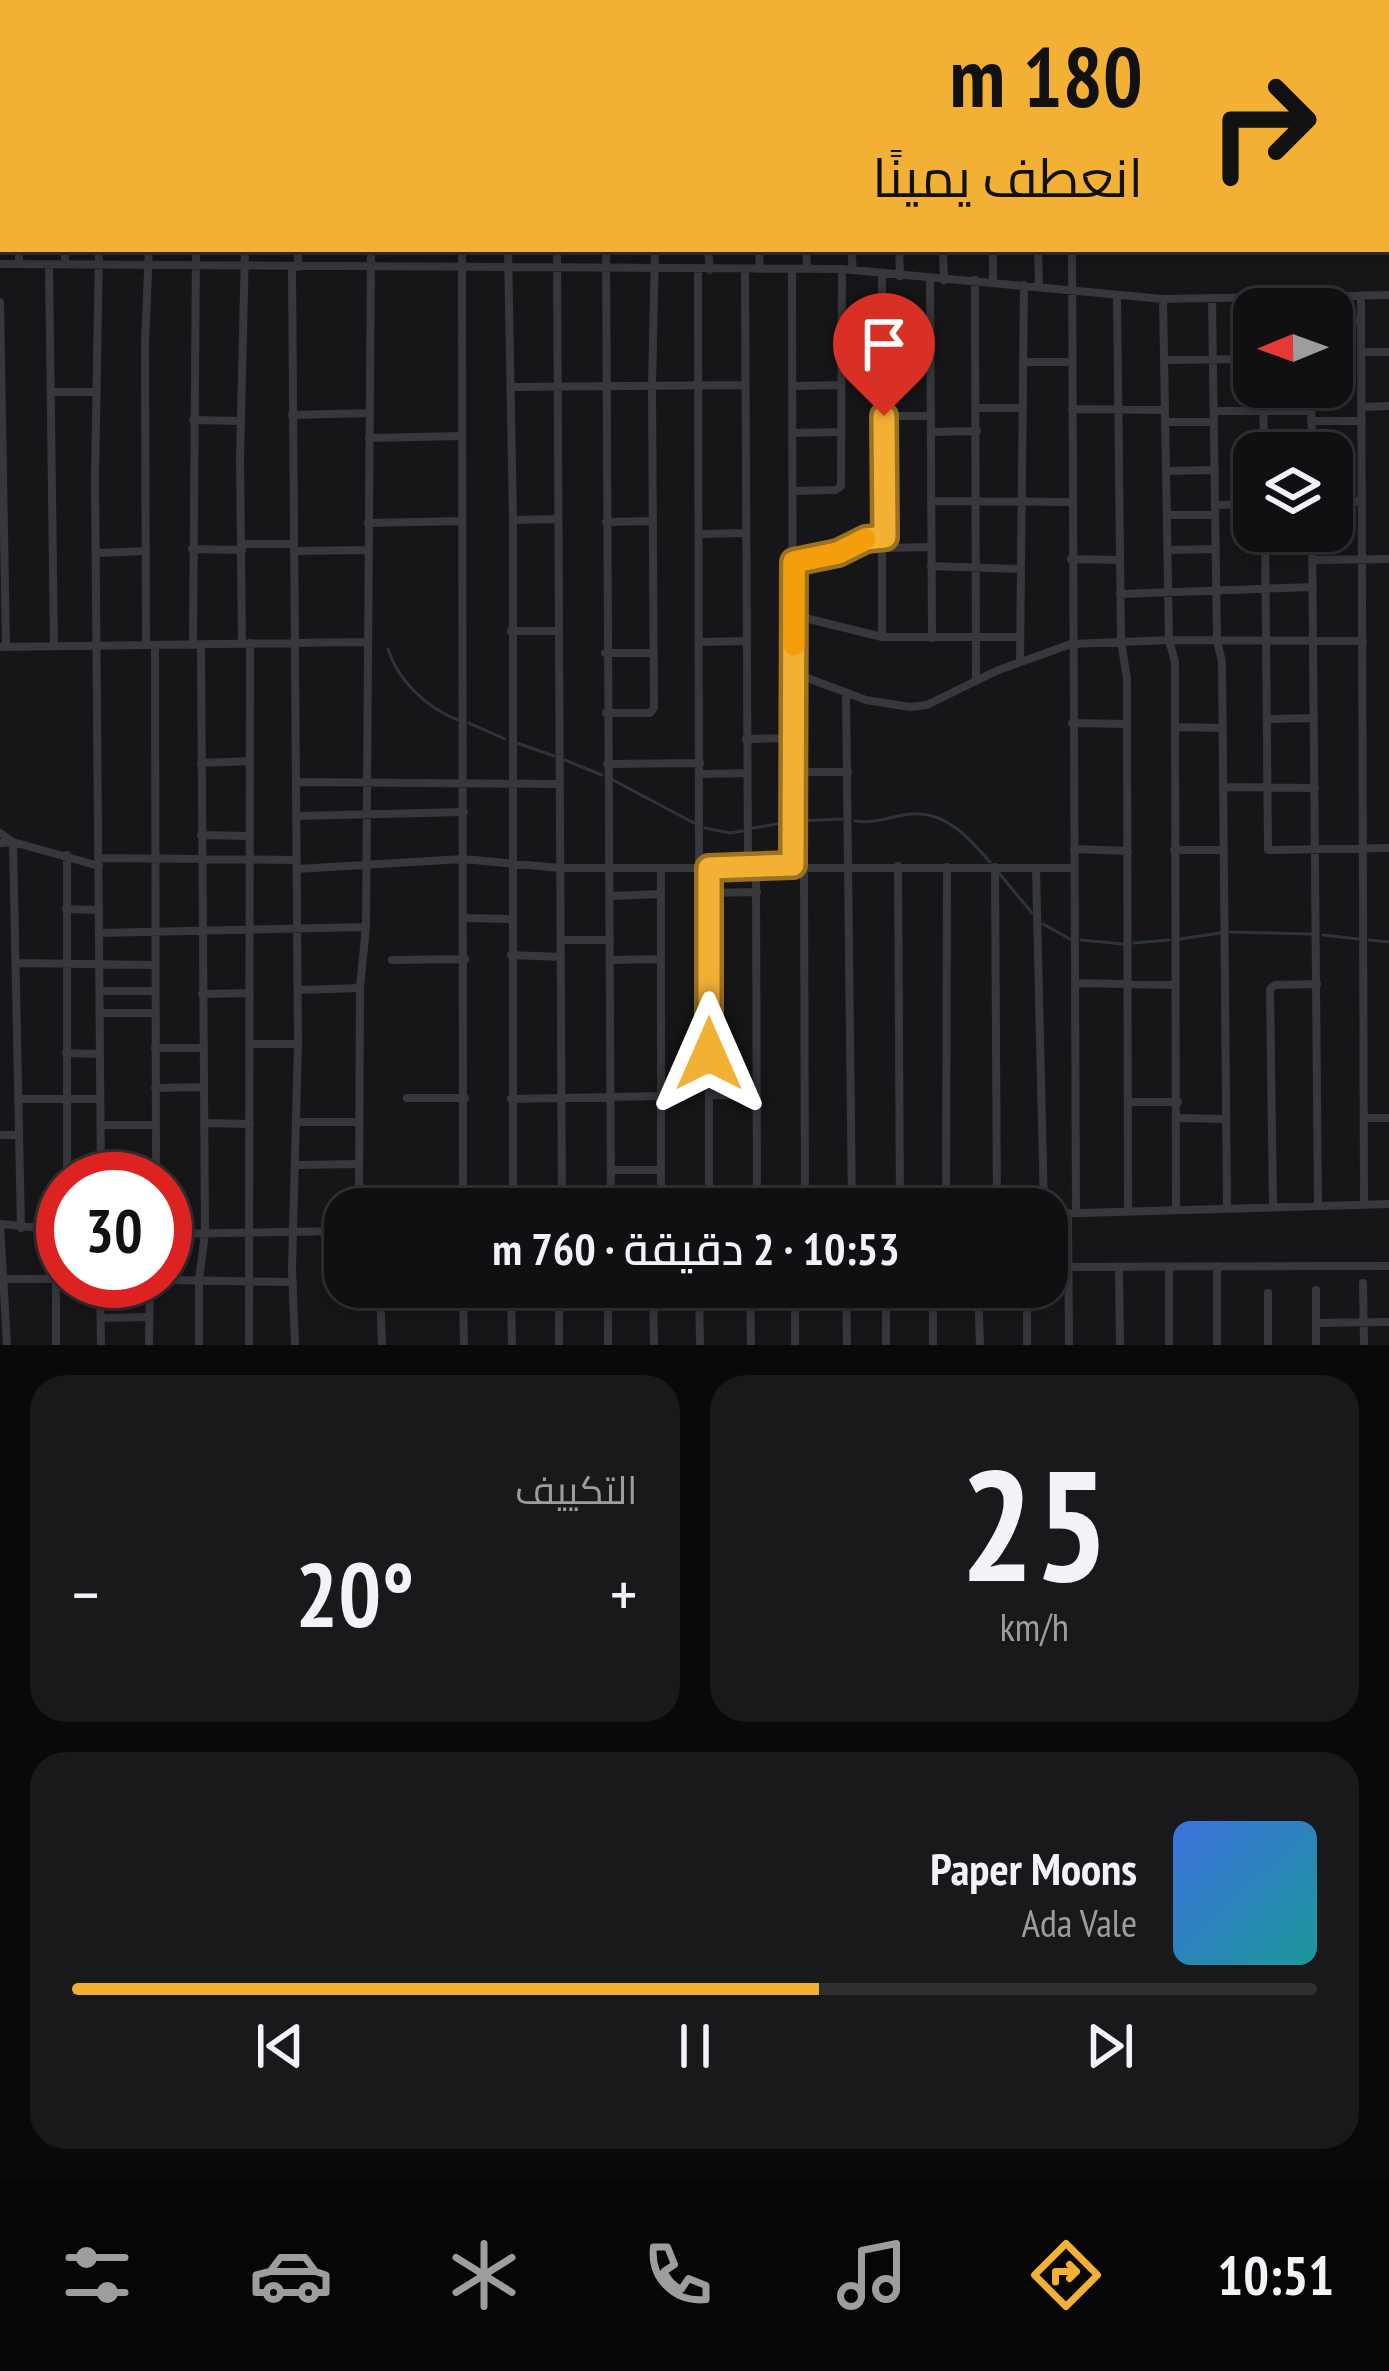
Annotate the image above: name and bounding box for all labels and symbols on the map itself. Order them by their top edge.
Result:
north arrow [1233,288,1353,408]
pin [833,293,935,416]
position arrow [646,991,772,1117]
speed limit sign: 30 [36,1152,192,1308]

